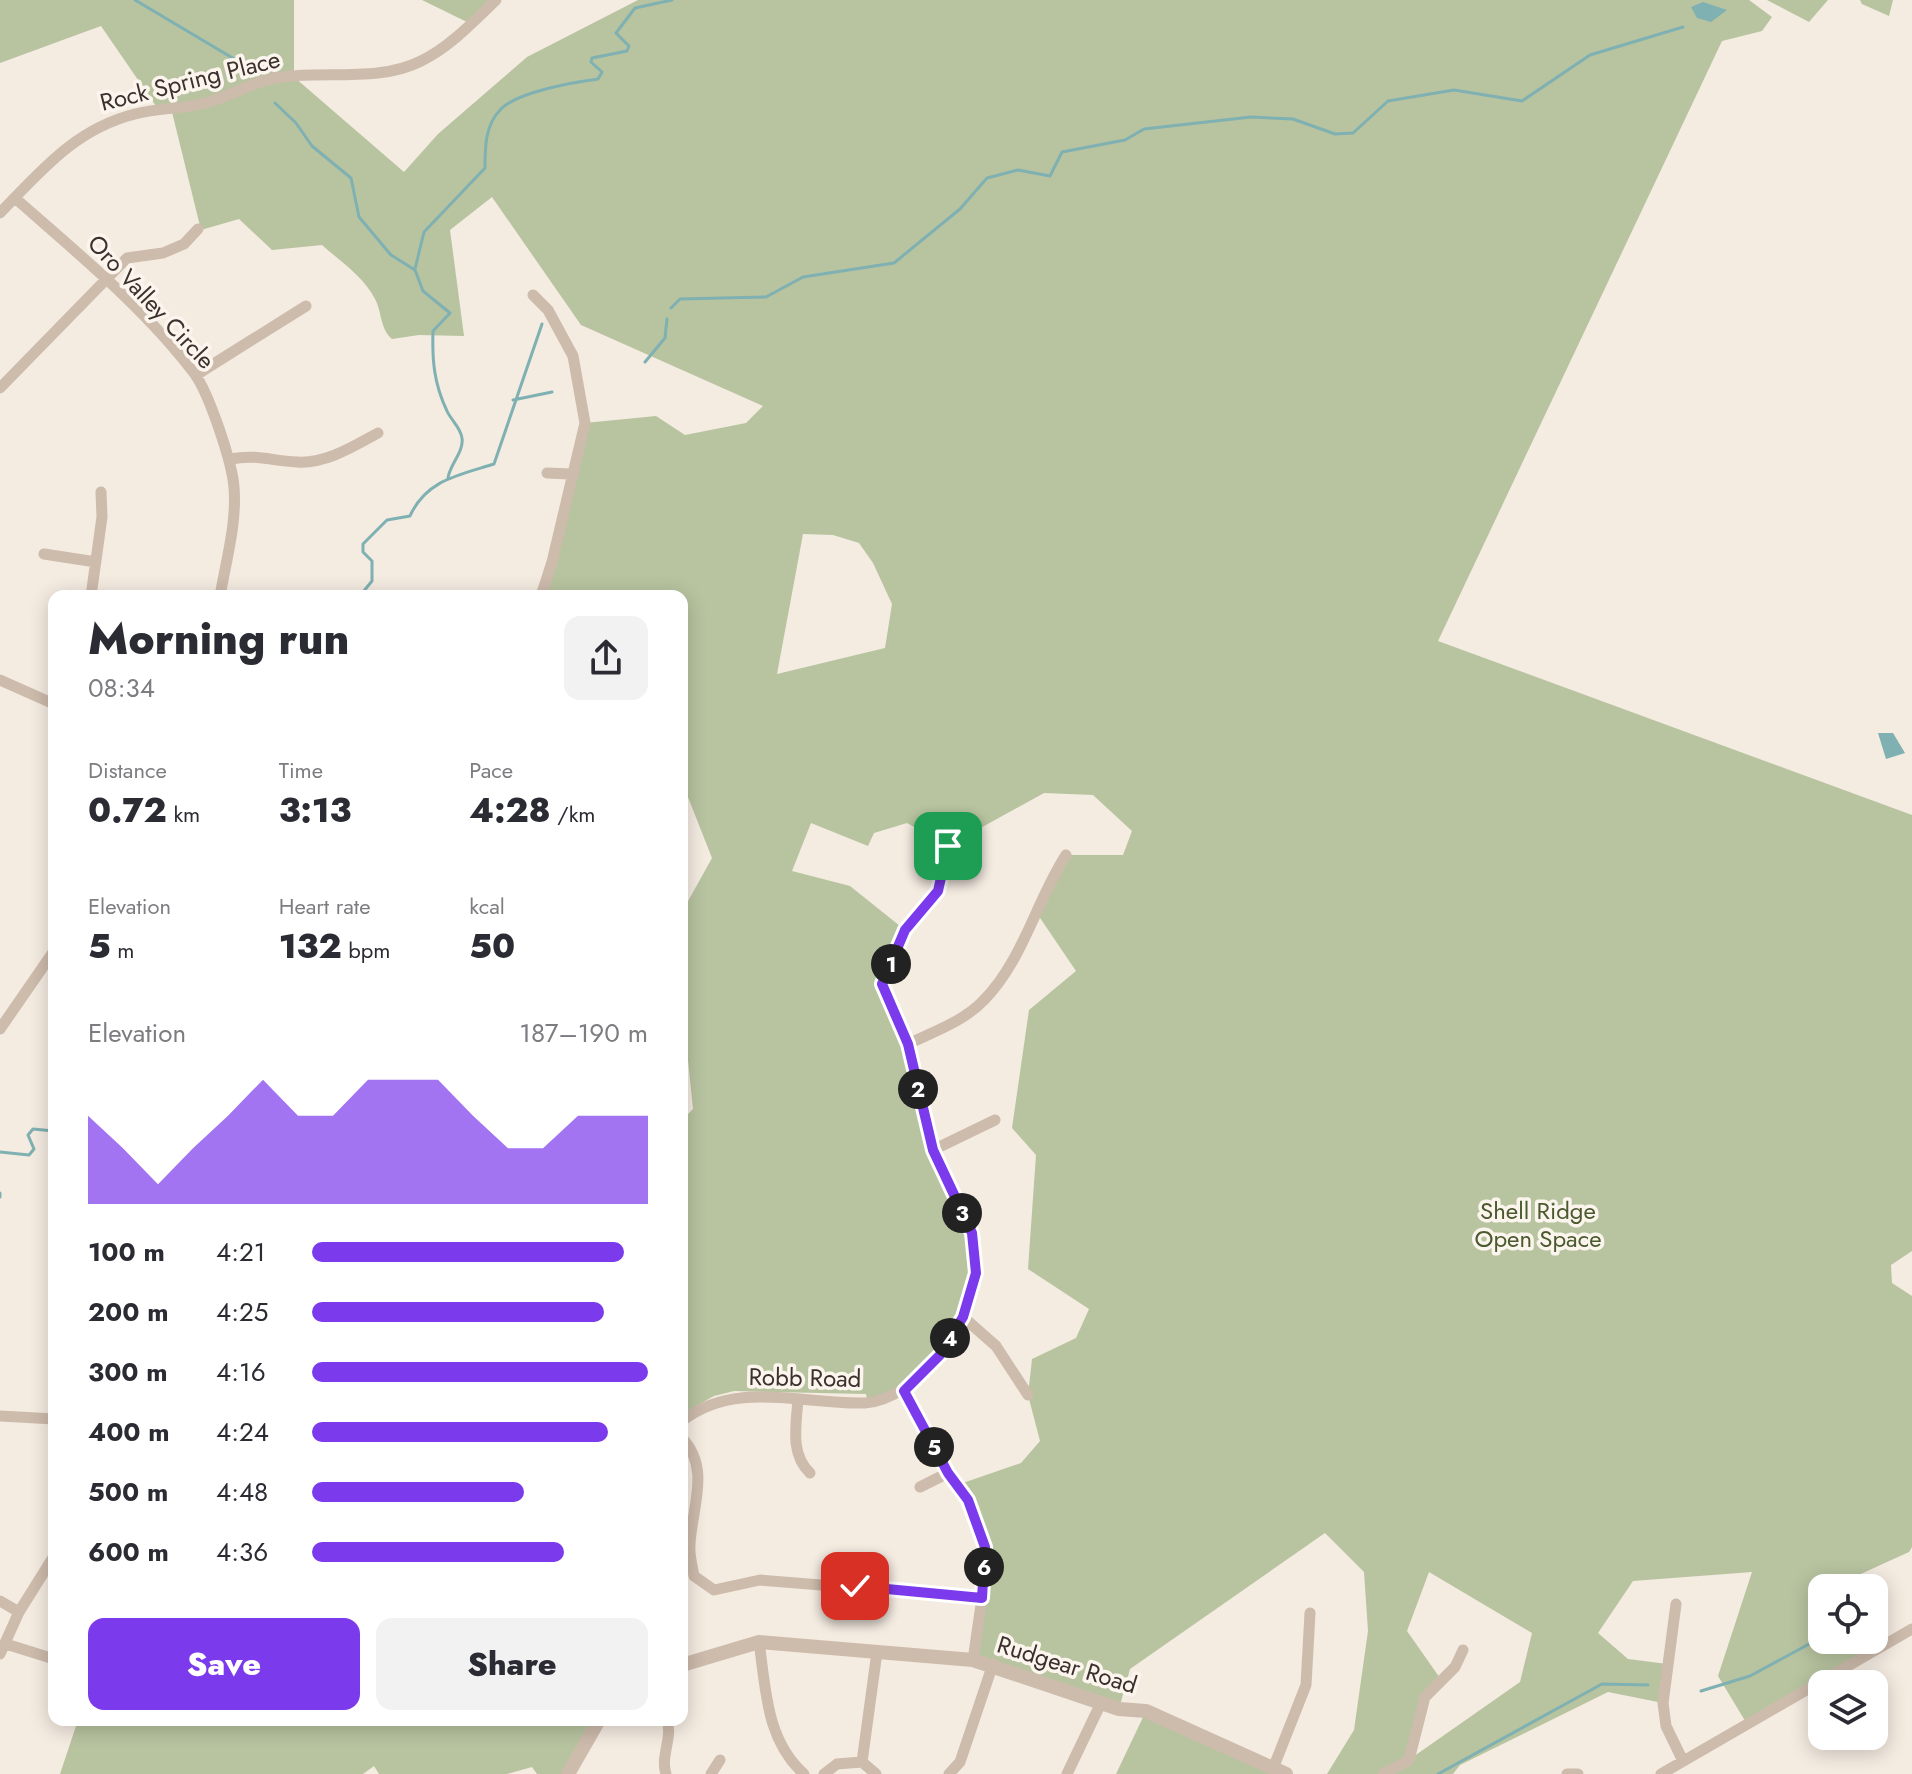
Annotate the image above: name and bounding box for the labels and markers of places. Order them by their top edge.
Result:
pin [914,812,982,880]
pin: 1 [871,944,911,984]
pin: 2 [898,1069,938,1109]
pin: 3 [942,1193,982,1233]
pin: 4 [930,1318,970,1358]
pin: 5 [914,1427,954,1467]
pin: 6 [964,1547,1004,1587]
pin [821,1552,889,1620]

